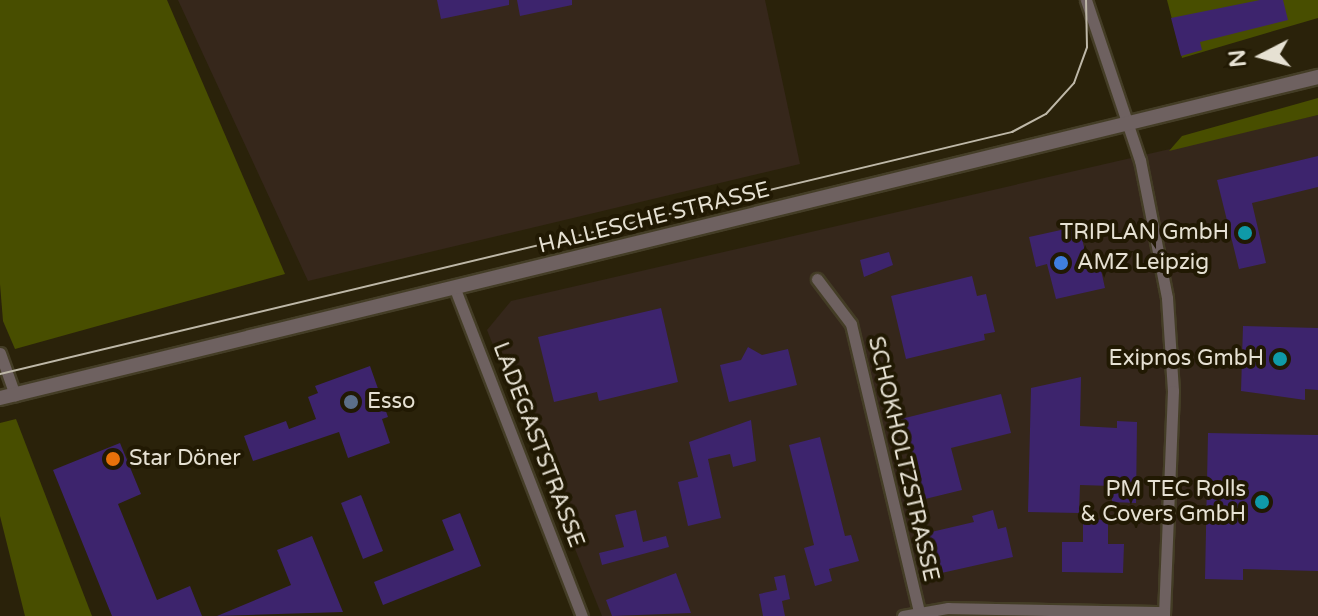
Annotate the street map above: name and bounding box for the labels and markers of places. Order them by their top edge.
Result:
place label: TRIPLAN GmbH [1060,220,1229,246]
marker: TRIPLAN GmbH [1236,224,1254,242]
place label: AMZ Leipzig [1077,250,1209,276]
marker: AMZ Leipzig [1052,254,1070,272]
place label: Exipnos GmbH [1109,346,1264,372]
marker: Exipnos GmbH [1271,350,1289,368]
place label: Esso [367,389,415,415]
marker: Esso [342,393,360,411]
place label: Star Döner [129,446,241,472]
marker: Star Döner [104,450,122,468]
place label: PM TEC Rolls & Covers GmbH [1080,476,1246,528]
marker: PM TEC Rolls & Covers GmbH [1253,493,1271,511]

